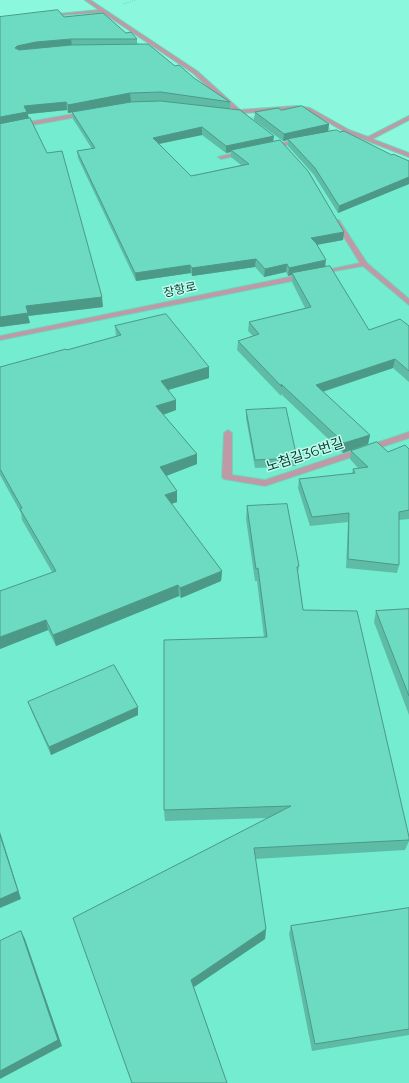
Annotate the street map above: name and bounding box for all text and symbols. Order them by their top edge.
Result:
street label: 장항로 [162,280,198,300]
street label: 노첨길36번길 [264,435,346,475]

